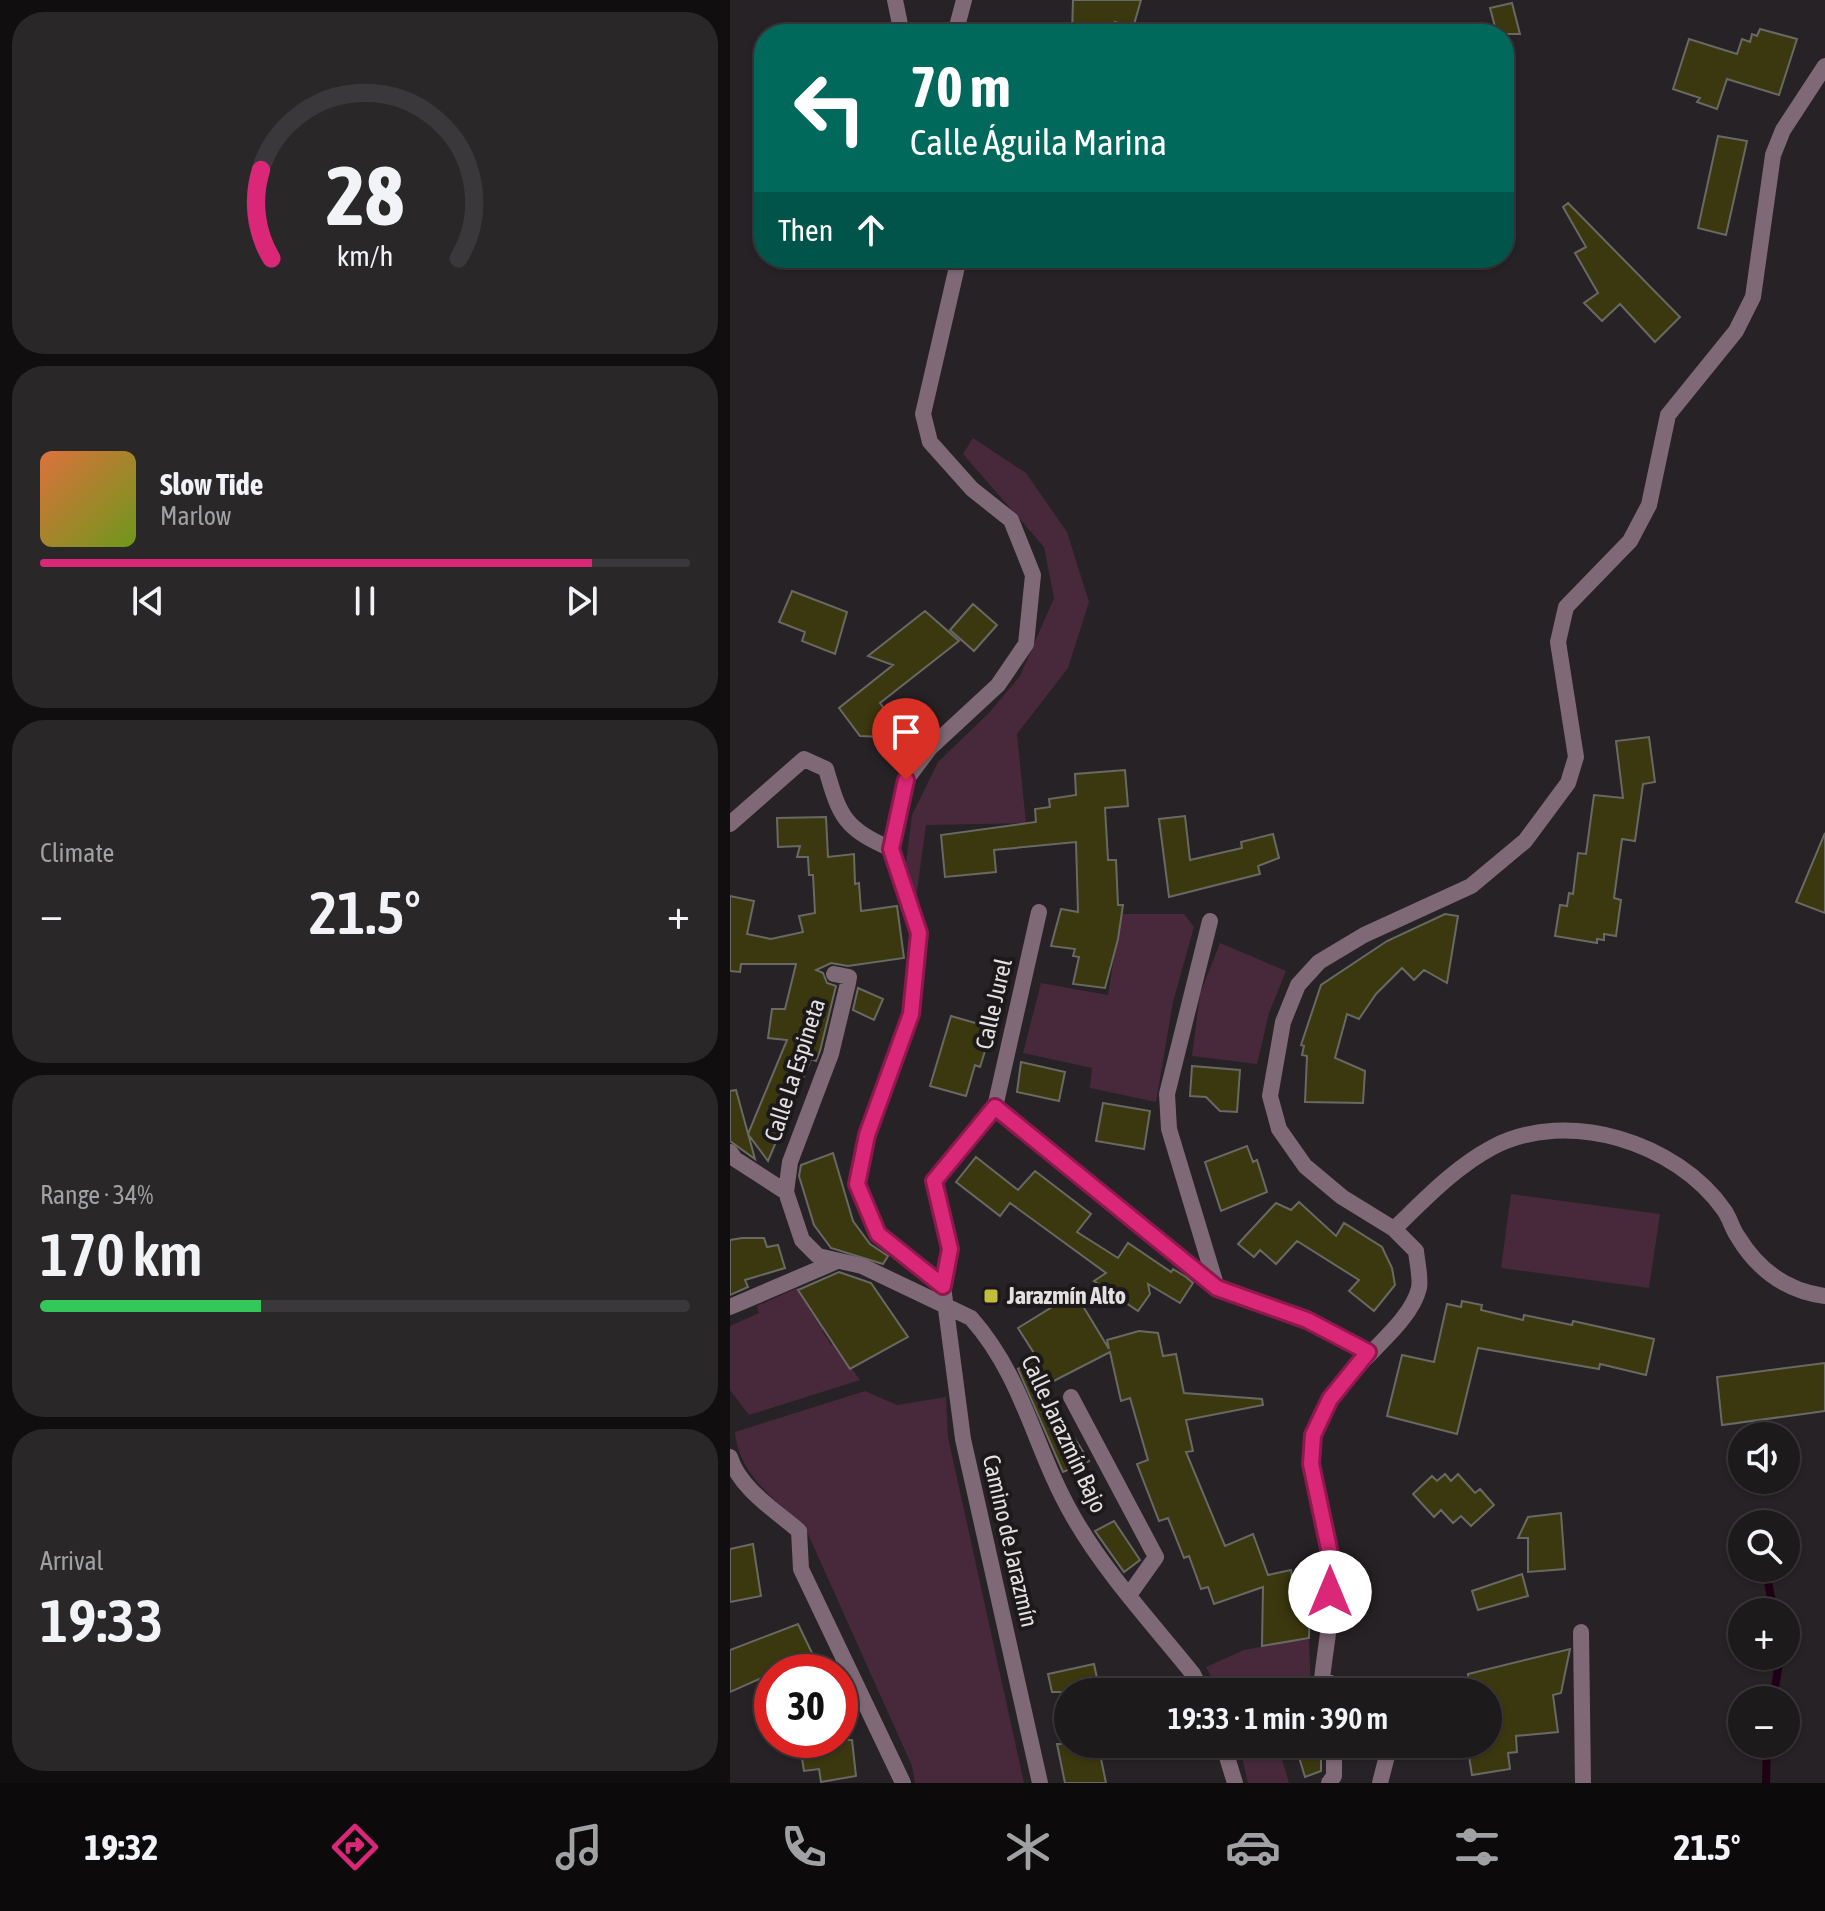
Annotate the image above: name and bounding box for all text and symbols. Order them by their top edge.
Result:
text: 70 m [910,55,1011,119]
icon: left [778,56,882,160]
text: Calle Águila Marina [910,121,1167,163]
text: 28 [326,147,404,243]
icon: ahead [849,208,893,252]
text: Then [778,213,833,247]
text: km/h [337,239,393,272]
text: Slow Tide [160,467,263,501]
text: Marlow [160,501,231,531]
icon: previous [126,579,170,623]
icon: pause [343,579,387,623]
icon: next [560,579,604,623]
pin [872,698,940,780]
icon: arrive [884,710,928,754]
text: Climate [40,838,114,868]
text: 21.5° [309,878,421,947]
text: − [40,888,63,938]
text: + [667,888,690,938]
street label: Calle Jurel [970,955,1017,1052]
street label: Calle La Espineta [759,995,830,1145]
text: Range · 34% [40,1180,153,1210]
text: 170 km [40,1220,202,1289]
place label: Jarazmín Alto [1006,1282,1126,1309]
marker: Jarazmín Alto [982,1287,1000,1305]
street label: Calle Jarazmín Bajo [1016,1351,1113,1517]
map controls [1728,1422,1800,1758]
button: sound [1728,1422,1800,1494]
street label: Camino de Jarazmín [978,1452,1043,1630]
button: search [1728,1510,1800,1582]
text: Arrival [40,1546,104,1576]
position arrow [1288,1550,1372,1634]
text: 19:33 [40,1586,163,1655]
button: + [1728,1598,1800,1670]
speed limit sign: 30 [754,1654,858,1758]
button: − [1728,1686,1800,1758]
text: 19:33 · 1 min · 390 m [1168,1701,1388,1735]
icon: directions [327,1819,383,1875]
icon: music [551,1819,607,1875]
icon: phone [776,1819,832,1875]
icon: climate [1000,1819,1056,1875]
icon: car [1225,1819,1281,1875]
icon: filters [1449,1819,1505,1875]
text: 19:32 [84,1826,158,1868]
text: 21.5° [1674,1826,1741,1868]

